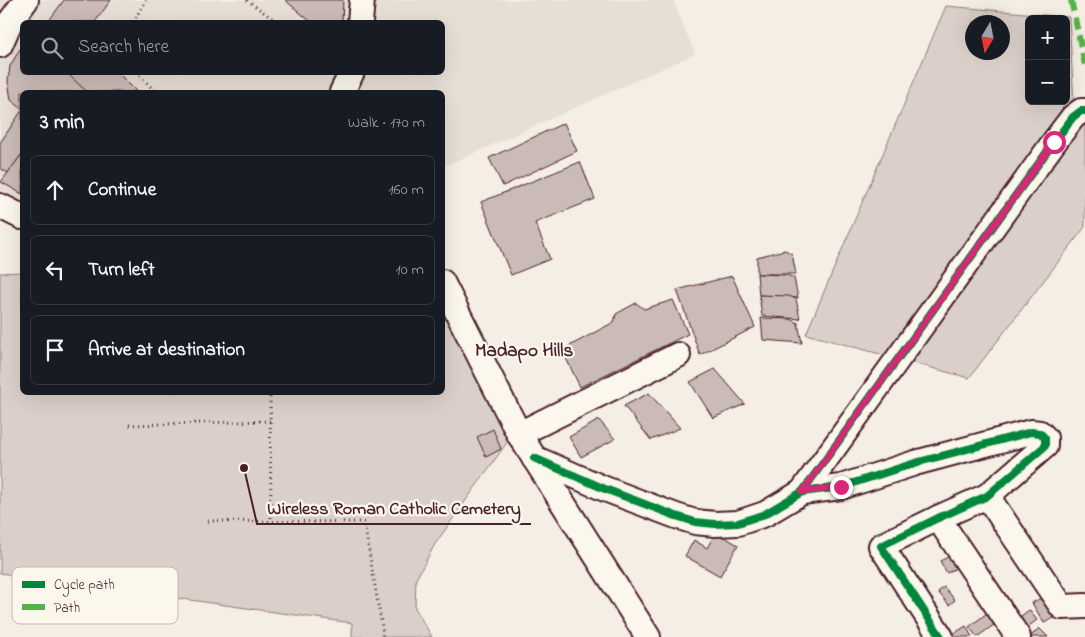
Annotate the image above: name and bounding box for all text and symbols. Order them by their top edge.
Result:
north arrow [965,15,1010,60]
map controls [1025,15,1070,105]
button: + [1025,15,1070,60]
search box [20,20,445,75]
icon: search [38,34,66,62]
text: Search here [78,34,169,61]
button: − [1025,60,1070,105]
text: 3 min [40,108,84,138]
text: Walk · 170 m [348,111,425,135]
route start [1043,131,1066,154]
icon: ahead [41,176,69,204]
text: Continue [88,177,156,204]
text: 160 m [389,178,424,202]
icon: left [41,256,69,284]
text: Turn left [88,257,155,284]
text: 10 m [396,258,424,282]
icon: arrive [41,336,69,364]
text: Arrive at destination [88,337,245,364]
district label: Madapo Hills [475,338,573,365]
route end [830,476,853,499]
callout: Wireless Roman Catholic Cemetery [257,491,531,524]
text: Wireless Roman Catholic Cemetery [267,497,521,524]
legend [12,567,178,624]
text: Cycle path [54,575,115,597]
text: Path [54,598,80,619]

